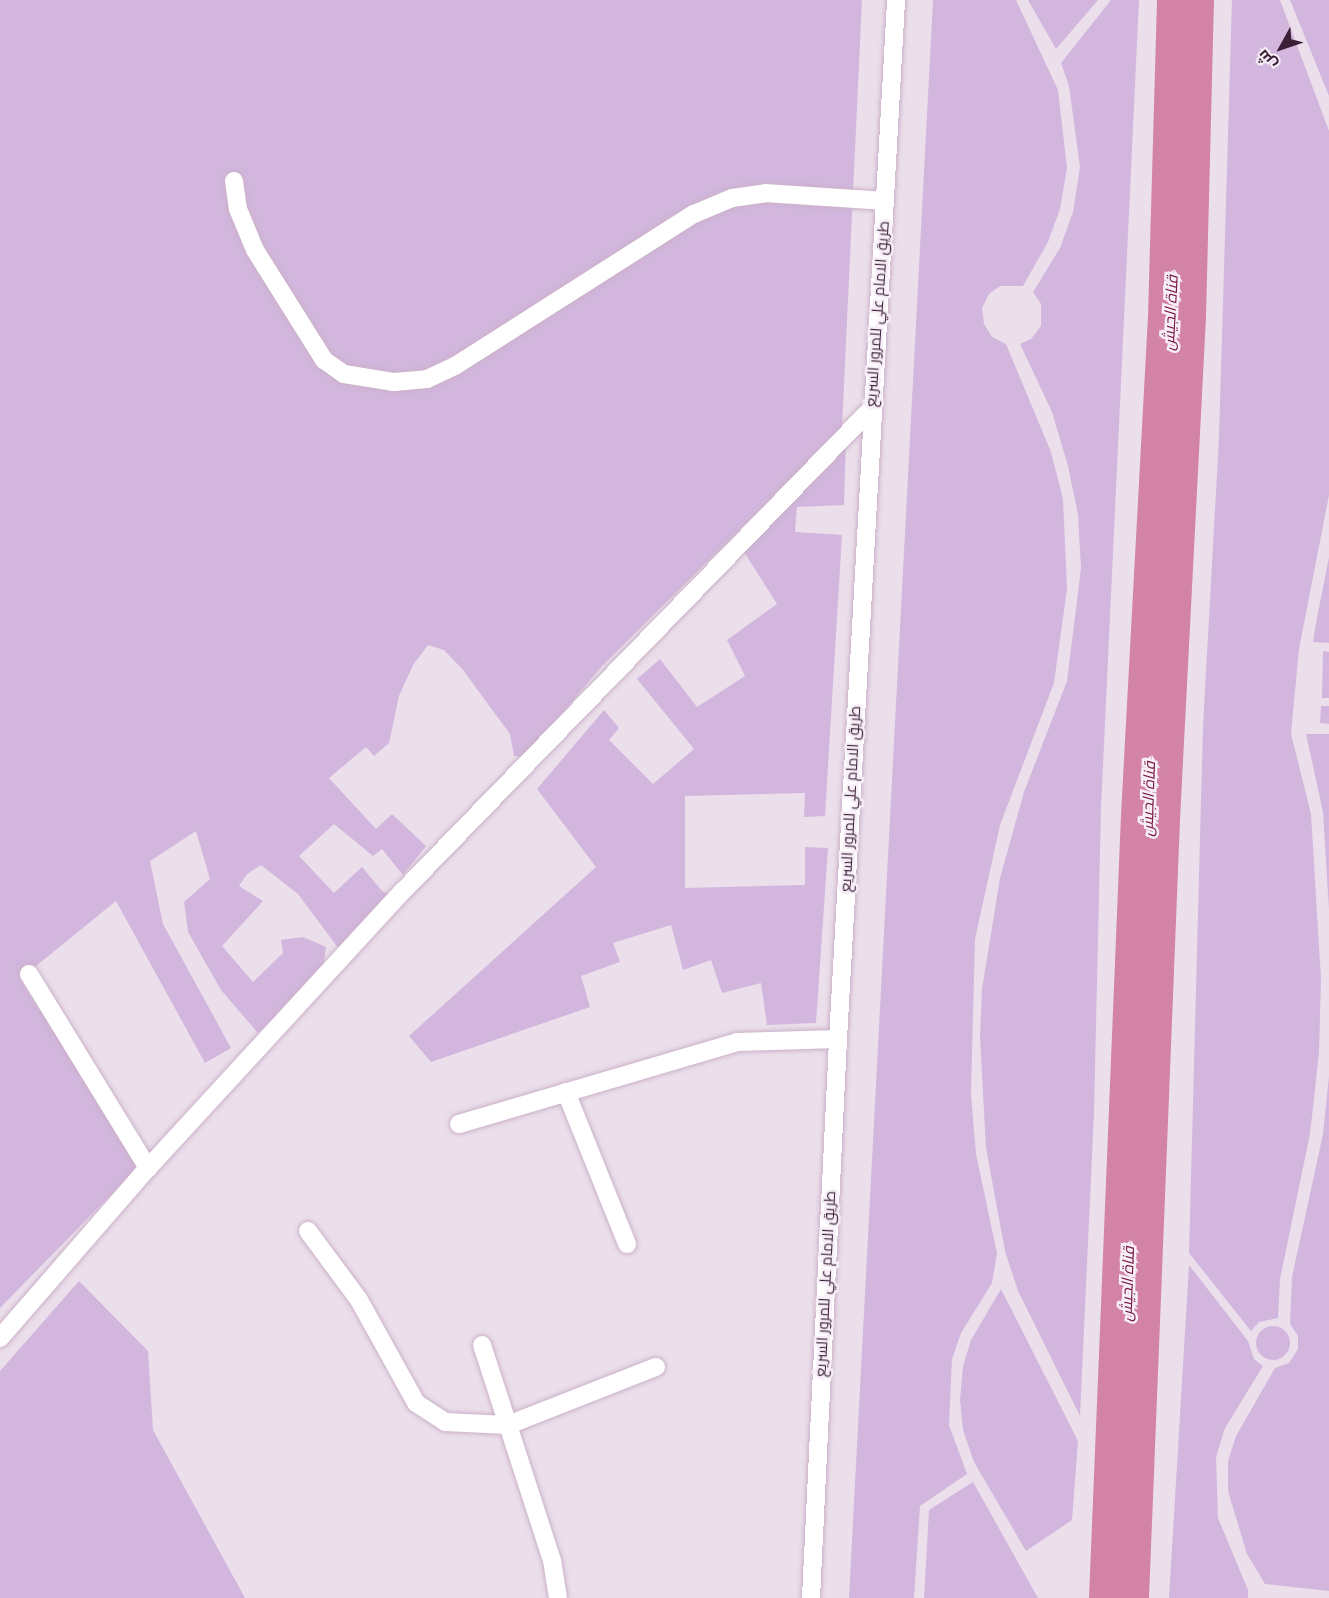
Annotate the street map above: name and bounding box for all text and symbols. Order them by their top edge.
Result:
north arrow [1251,18,1311,78]
text: ش [1253,46,1281,74]
street label: طريق الامام علي للمرور السريع [863,220,893,408]
water label: قناة الجيش [1159,275,1183,351]
street label: طريق الامام علي للمرور السريع [837,705,865,893]
water label: قناة الجيش [1138,761,1160,837]
street label: طريق الامام علي للمرور السريع [812,1190,840,1378]
water label: قناة الجيش [1117,1246,1139,1322]

